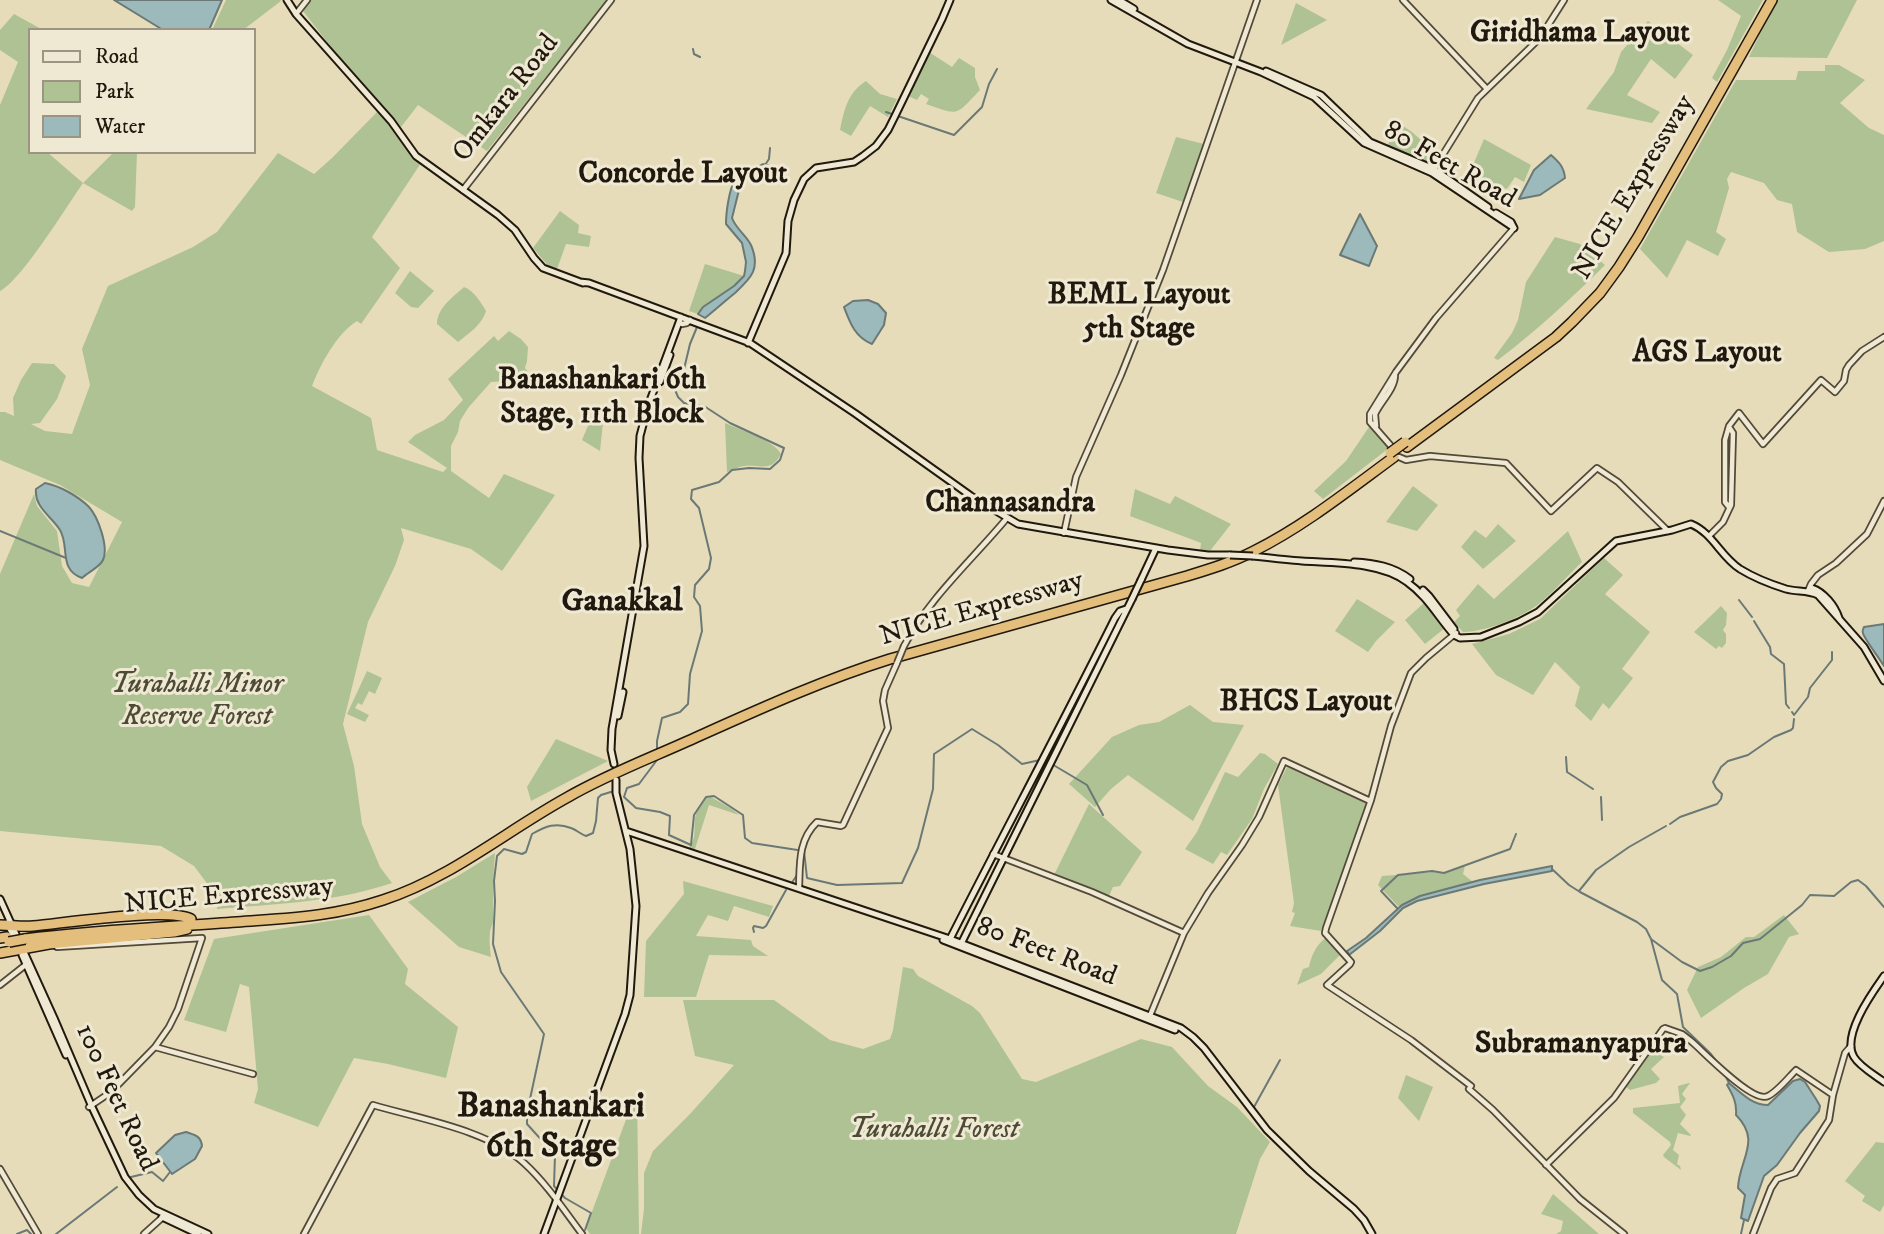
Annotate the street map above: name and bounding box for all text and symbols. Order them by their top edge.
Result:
district label: Giridhama Layout [1470,17,1690,53]
legend [28,28,256,154]
street label: Omkara Road [447,28,567,170]
text: Road [95,44,139,70]
text: Park [95,79,134,105]
street label: NICE Expressway [1567,89,1703,287]
text: Water [95,114,145,140]
street label: 80 Feet Road [1377,115,1521,217]
district label: Concorde Layout [578,158,788,194]
district label: BEML Layout 5th Stage [1048,279,1230,350]
district label: AGS Layout [1633,337,1781,373]
district label: Banashankari 6th Stage, 11th Block [498,364,706,434]
district label: Channasandra [925,487,1095,523]
street label: NICE Expressway [877,565,1087,655]
district label: Ganakkal [561,584,683,622]
park label: Turahalli Minor Reserve Forest [111,669,283,735]
district label: BHCS Layout [1220,686,1392,722]
street label: NICE Expressway [123,871,335,923]
street label: 80 Feet Road [971,911,1121,995]
street label: 100 Feet Road [66,1019,164,1177]
district label: Subramanyapura [1475,1026,1687,1064]
district label: Banashankari 6th Stage [457,1088,645,1170]
park label: Turahalli Forest [849,1114,1019,1148]

